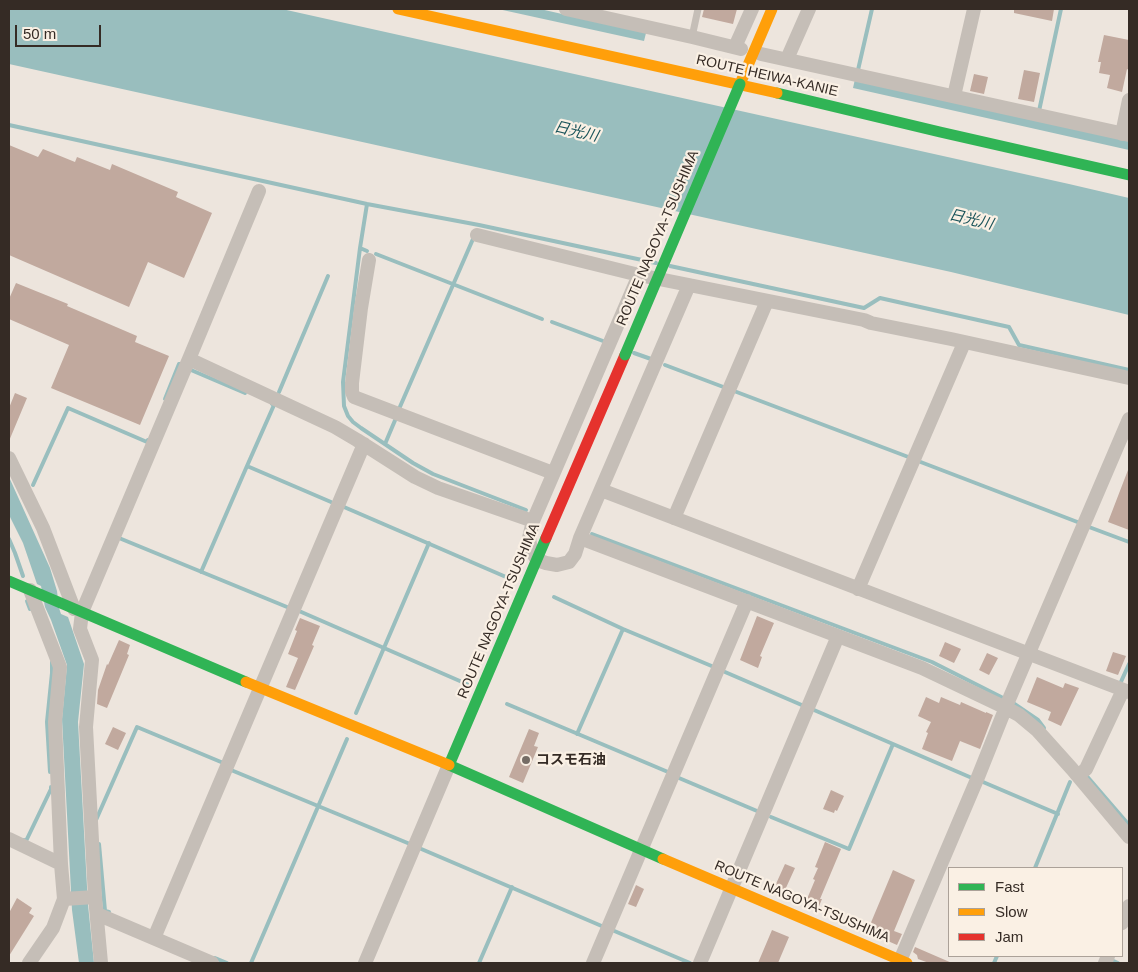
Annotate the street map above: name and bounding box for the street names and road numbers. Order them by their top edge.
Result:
street label: ROUTE HEIWA-KANIE [694,52,840,100]
street label: ROUTE NAGOYA-TSUSHIMA [613,148,703,328]
street label: ROUTE NAGOYA-TSUSHIMA [454,521,544,701]
street label: ROUTE NAGOYA-TSUSHIMA [712,857,892,947]

